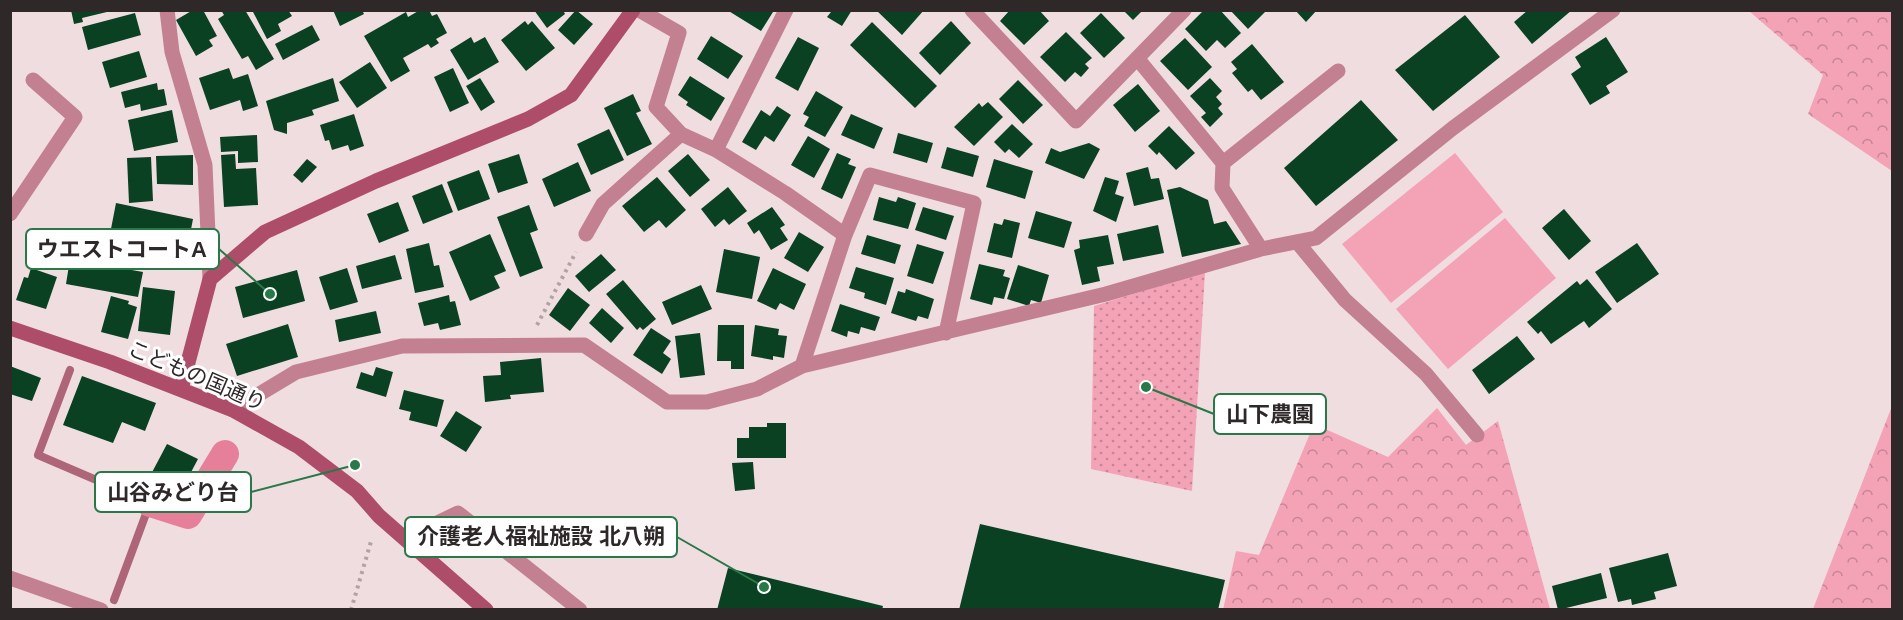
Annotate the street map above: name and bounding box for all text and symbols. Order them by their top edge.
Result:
callout: ウエストコートA [26,229,219,269]
text: ウエストコートA [37,237,207,262]
street label: こどもの国通り [125,336,269,415]
callout: 山下農園 [1214,394,1326,434]
text: 山下農園 [1226,402,1314,427]
callout: 山谷みどり台 [95,472,251,512]
text: 山谷みどり台 [107,480,239,505]
callout: 介護老人福祉施設 北八朔 [405,517,677,557]
text: 介護老人福祉施設 北八朔 [417,524,665,549]

